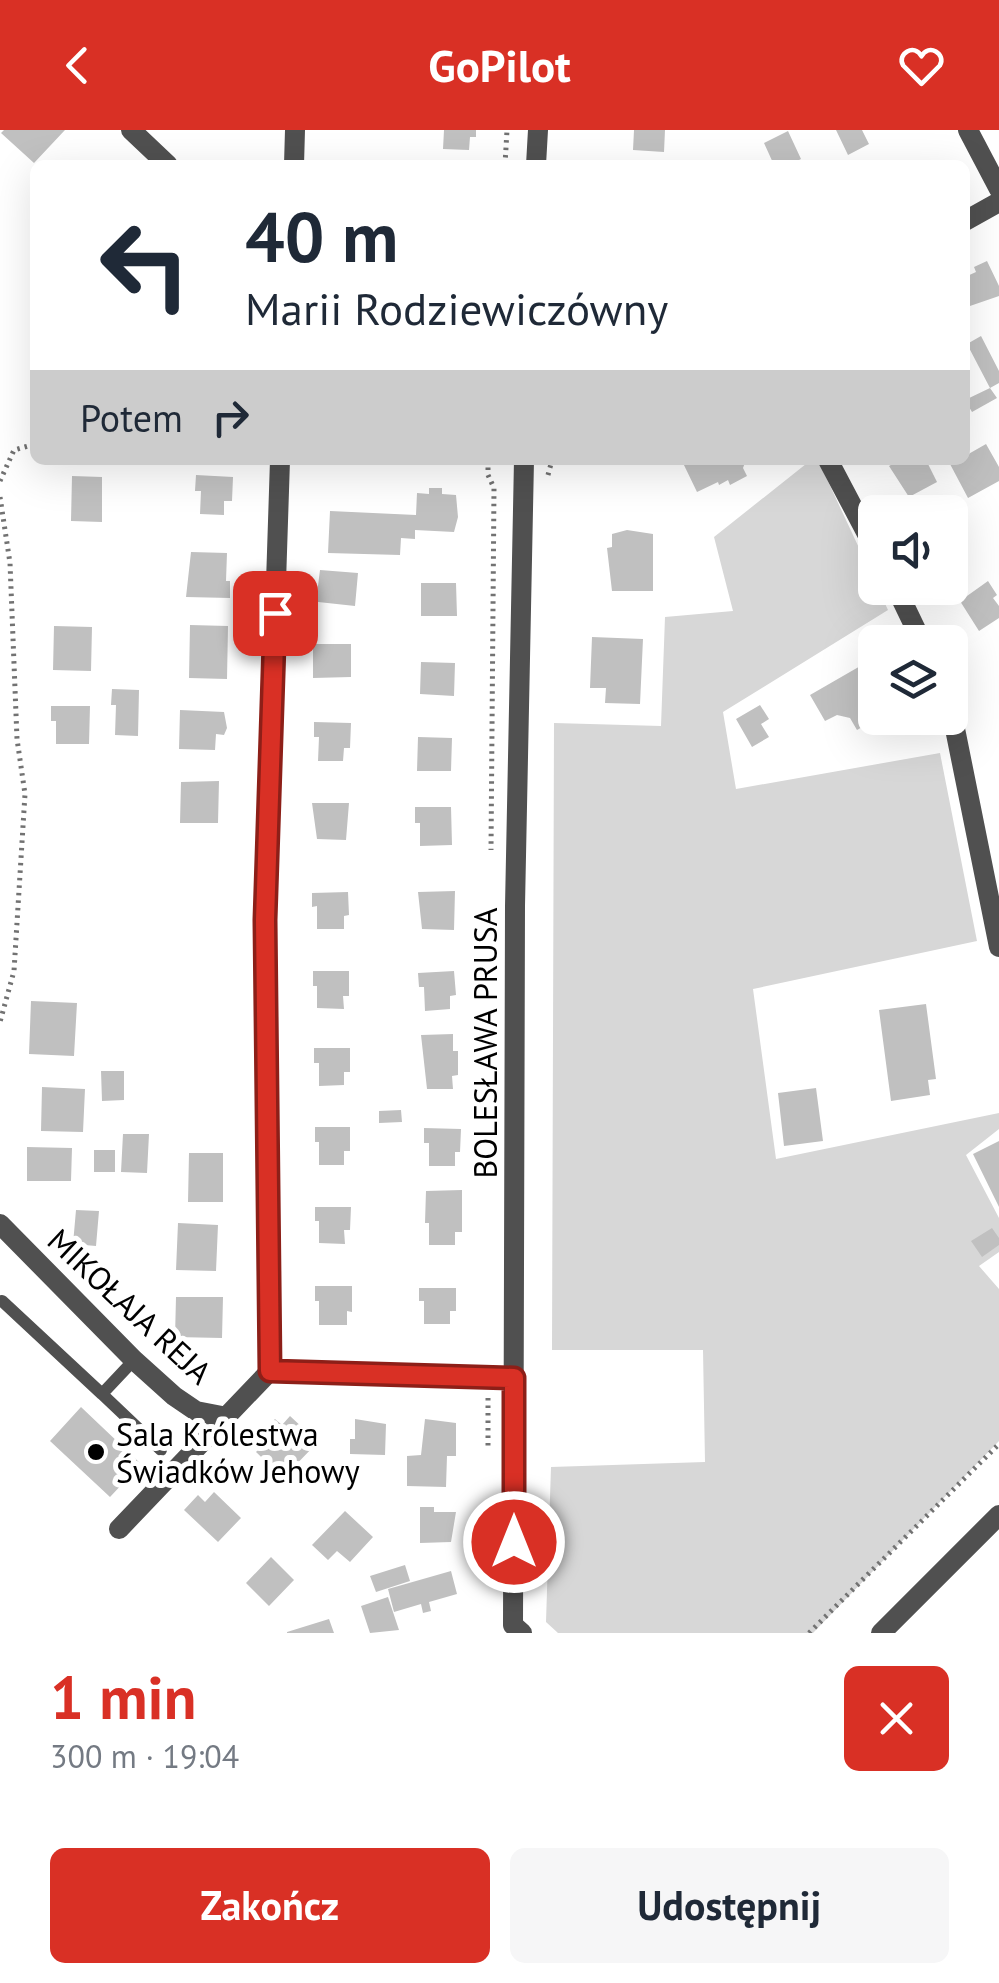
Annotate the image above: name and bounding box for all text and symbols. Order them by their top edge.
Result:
text: GoPilot [428,36,571,94]
icon: back [50,38,105,93]
icon: heart [894,38,949,93]
text: 40 m [245,191,398,281]
icon: left [80,200,210,330]
text: Marii Rodziewiczówny [245,279,668,337]
icon: right [203,390,258,445]
text: Potem [80,393,183,442]
map controls [858,495,968,735]
button: sound [858,495,968,605]
pin [233,571,318,656]
icon: arrive [248,586,303,641]
button: layers [858,625,968,735]
street label: BOLESŁAWA PRUSA [464,907,506,1178]
street label: MIKOŁAJA REJA [39,1219,221,1393]
place label: Sala Królestwa Świadków Jehowy [116,1413,360,1492]
marker: Sala Królestwa Świadków Jehowy [85,1441,107,1463]
position arrow [462,1490,566,1594]
text: 1 min [50,1658,196,1736]
button: close [844,1666,949,1771]
text: 300 m · 19:04 [50,1735,239,1777]
button: Zakończ [50,1848,490,1963]
button: Udostępnij [510,1848,949,1963]

